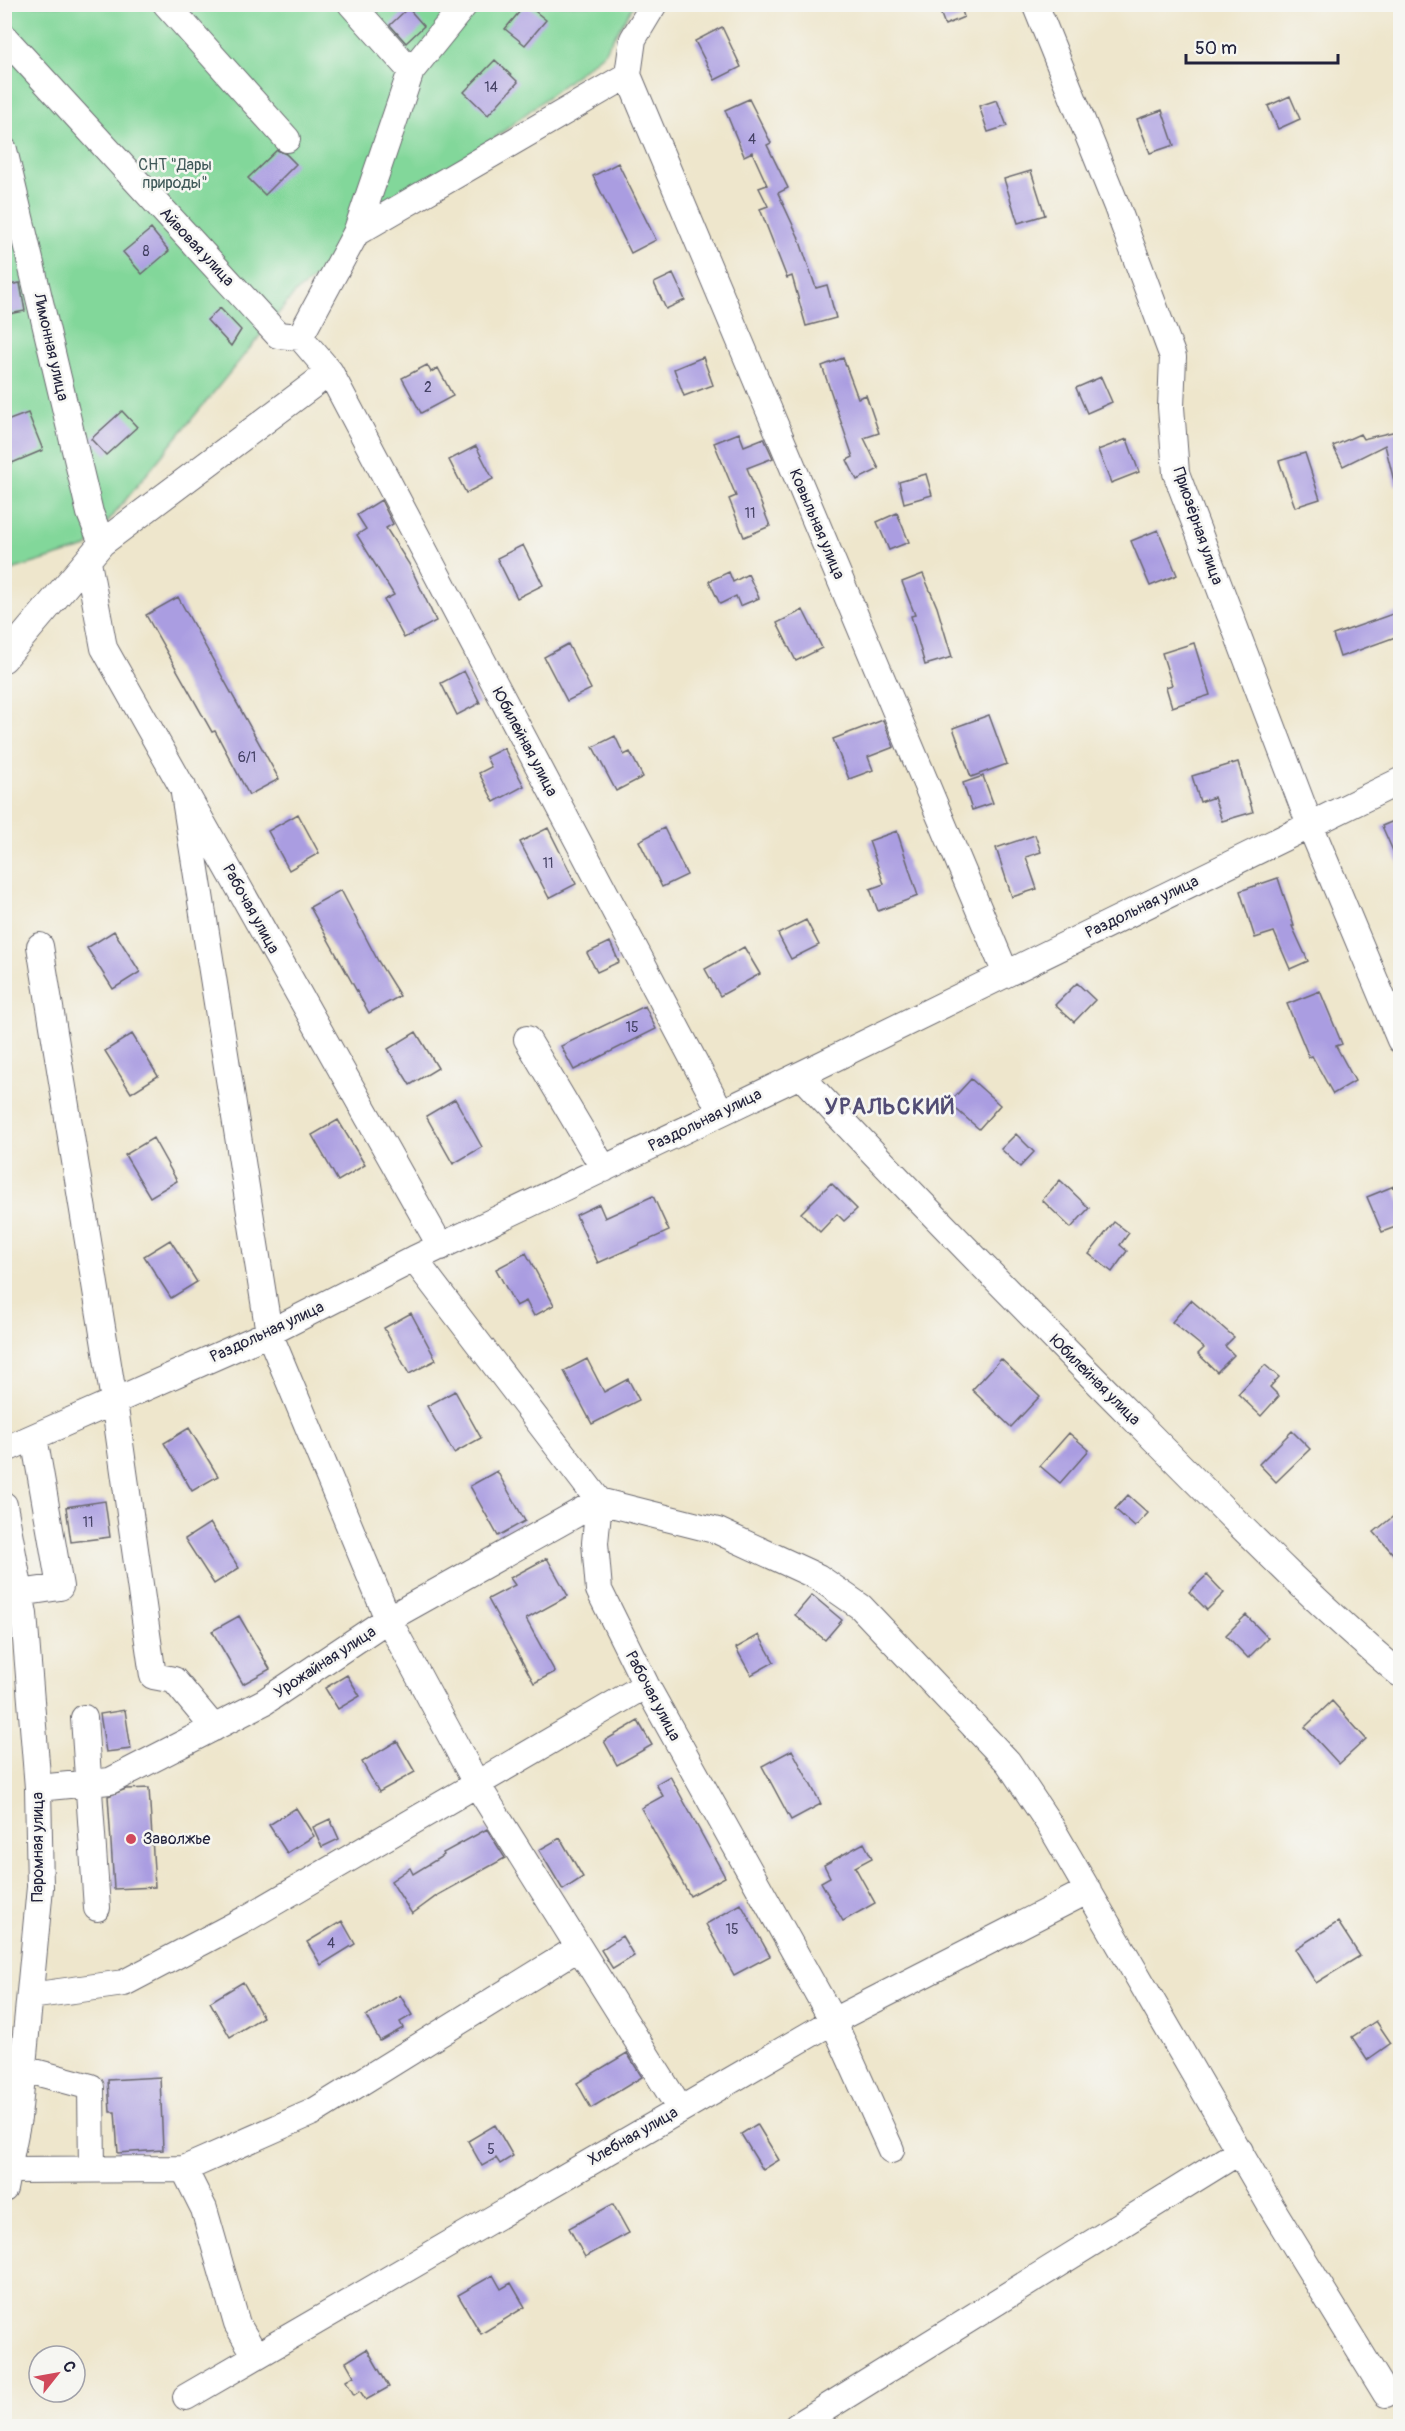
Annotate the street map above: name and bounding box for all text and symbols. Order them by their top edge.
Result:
scale bar [1186,27,1338,65]
text: 50 m [1195,37,1237,60]
house number: 14 [484,79,498,96]
house number: 4 [748,131,756,148]
park label: СНТ "Дары природы" [138,155,212,193]
street label: Айвовая улица [155,203,239,291]
house number: 8 [142,243,150,260]
street label: Лимонная улица [29,290,73,403]
house number: 2 [424,379,432,396]
street label: Приозёрная улица [1169,465,1227,587]
street label: Ковыльная улица [785,466,849,582]
house number: 11 [745,505,755,522]
street label: Юбилейная улица [488,684,562,800]
house number: 6/1 [238,749,256,766]
house number: 11 [543,855,553,872]
street label: Рабочая улица [218,861,284,957]
street label: Раздольная улица [1082,871,1202,943]
house number: 15 [625,1019,639,1036]
street label: Раздольная улица [645,1084,765,1156]
district label: УРАЛЬСКИЙ [825,1093,955,1121]
street label: Раздольная улица [207,1297,327,1367]
street label: Юбилейная улица [1045,1330,1145,1430]
house number: 11 [83,1514,93,1531]
street label: Урожайная улица [270,1622,380,1702]
street label: Рабочая улица [621,1648,685,1744]
street label: Паромная улица [28,1792,48,1902]
place label: Заволжье [143,1829,211,1849]
marker: Заволжье [124,1832,138,1846]
house number: 15 [725,1921,739,1938]
house number: 4 [327,1935,335,1952]
street label: Хлебная улица [585,2102,681,2170]
house number: 5 [487,2141,495,2158]
north arrow [27,2344,87,2404]
text: С [58,2357,80,2376]

